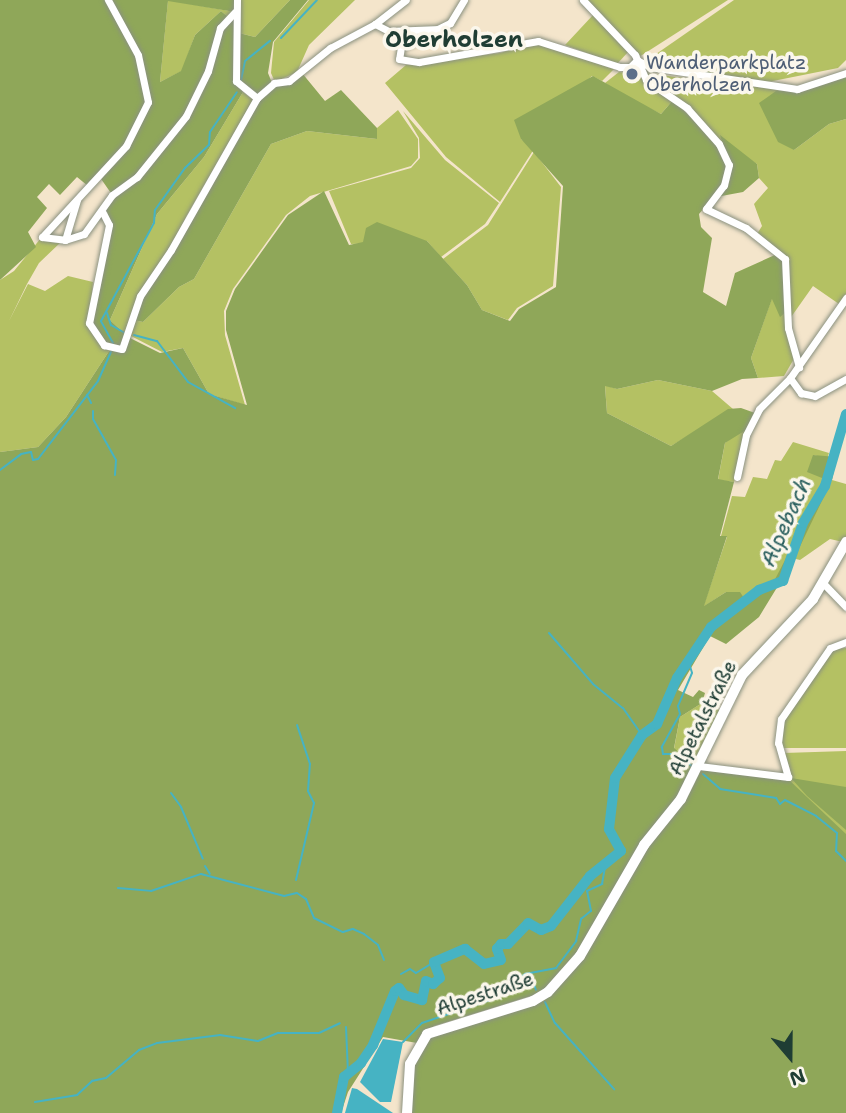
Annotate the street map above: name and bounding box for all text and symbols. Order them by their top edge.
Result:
district label: Oberholzen [385,25,523,53]
place label: Wanderparkplatz Oberholzen [646,52,806,96]
marker: Wanderparkplatz Oberholzen [624,66,640,82]
water label: Alpebach [755,474,817,570]
street label: Alpetalstraße [664,657,742,779]
street label: Alpestraße [434,968,536,1020]
north arrow [755,1022,825,1092]
text: N [786,1063,809,1092]

